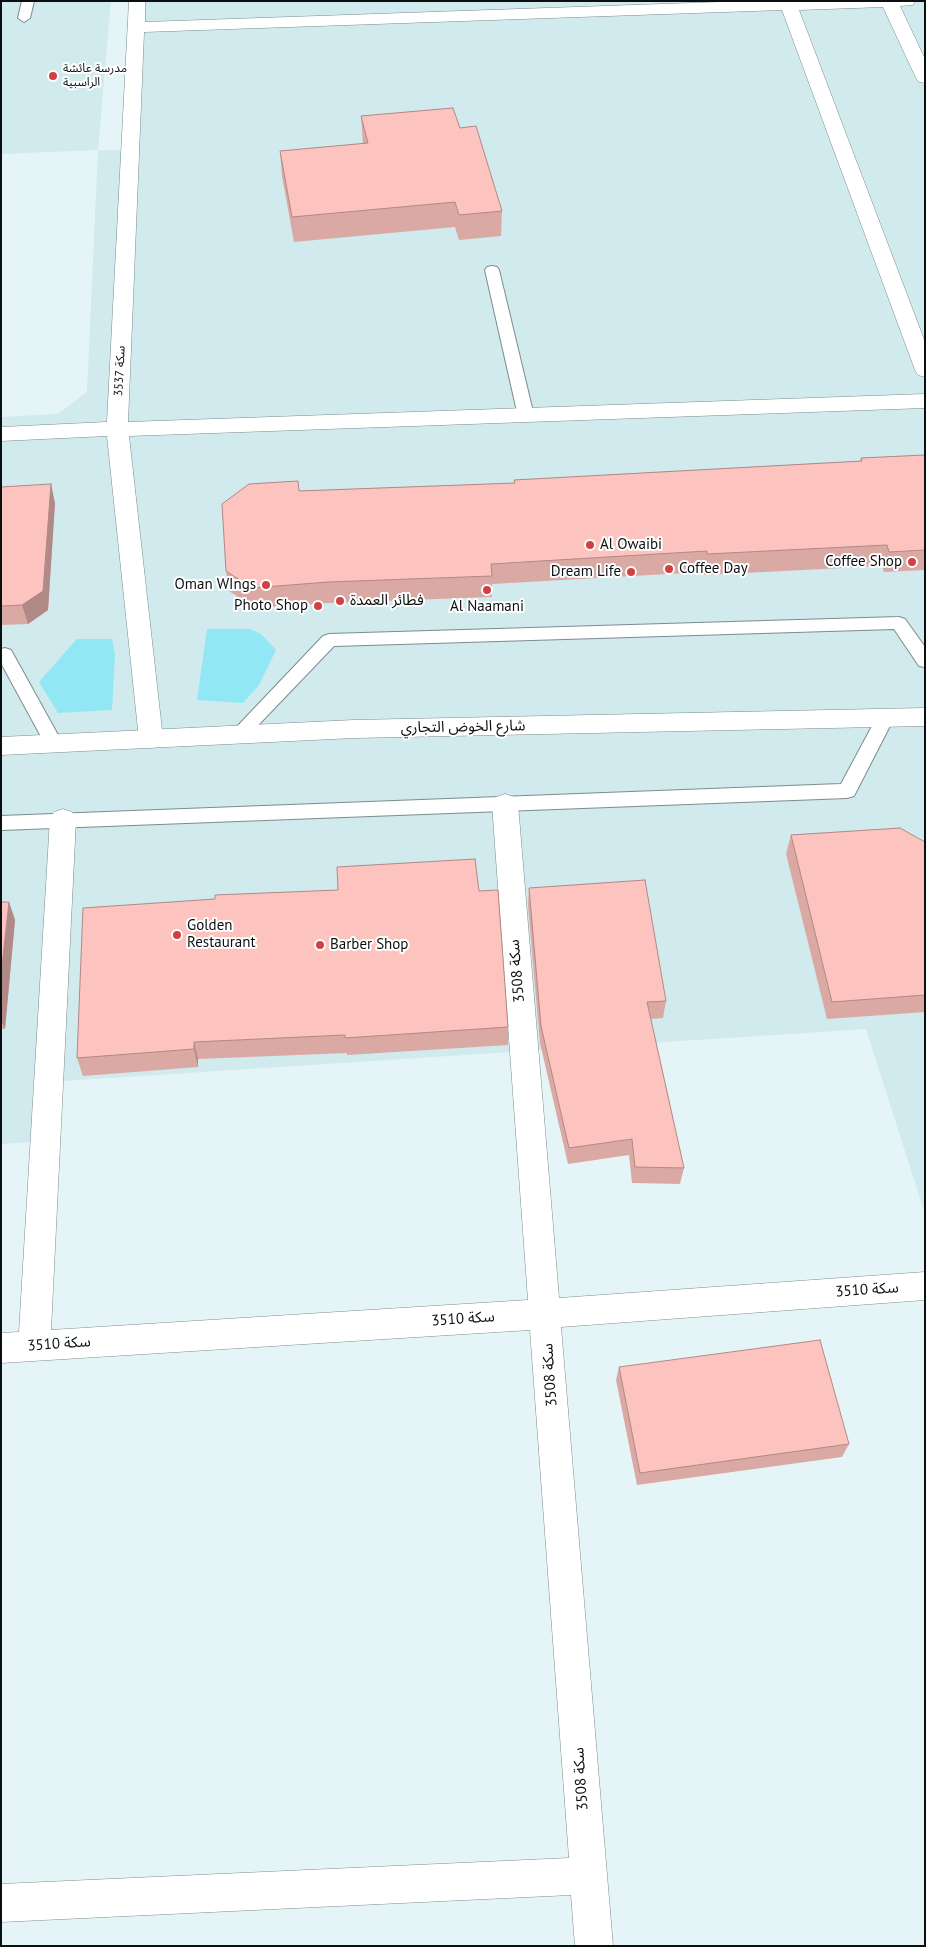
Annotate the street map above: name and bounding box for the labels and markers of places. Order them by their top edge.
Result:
place label: مدرسة عائشة الراسبية [63,62,127,90]
marker: مدرسة عائشة الراسبية [47,70,59,82]
place label: Al Owaibi [600,536,662,554]
marker: Al Owaibi [584,539,596,551]
place label: Coffee Shop [825,553,902,571]
marker: Coffee Shop [906,556,918,568]
place label: Coffee Day [679,560,748,578]
place label: Dream Life [551,563,621,581]
marker: Coffee Day [663,563,675,575]
marker: Dream Life [625,566,637,578]
place label: Oman WIngs [175,576,256,594]
marker: Oman WIngs [260,579,272,591]
marker: Al Naamani [481,584,493,596]
place label: فطائر العمدة [350,592,424,610]
marker: فطائر العمدة [334,595,346,607]
place label: Photo Shop [234,597,308,615]
place label: Al Naamani [450,598,524,616]
marker: Photo Shop [312,600,324,612]
place label: Golden Restaurant [187,917,256,952]
marker: Golden Restaurant [171,929,183,941]
place label: Barber Shop [330,936,408,954]
marker: Barber Shop [314,939,326,951]

